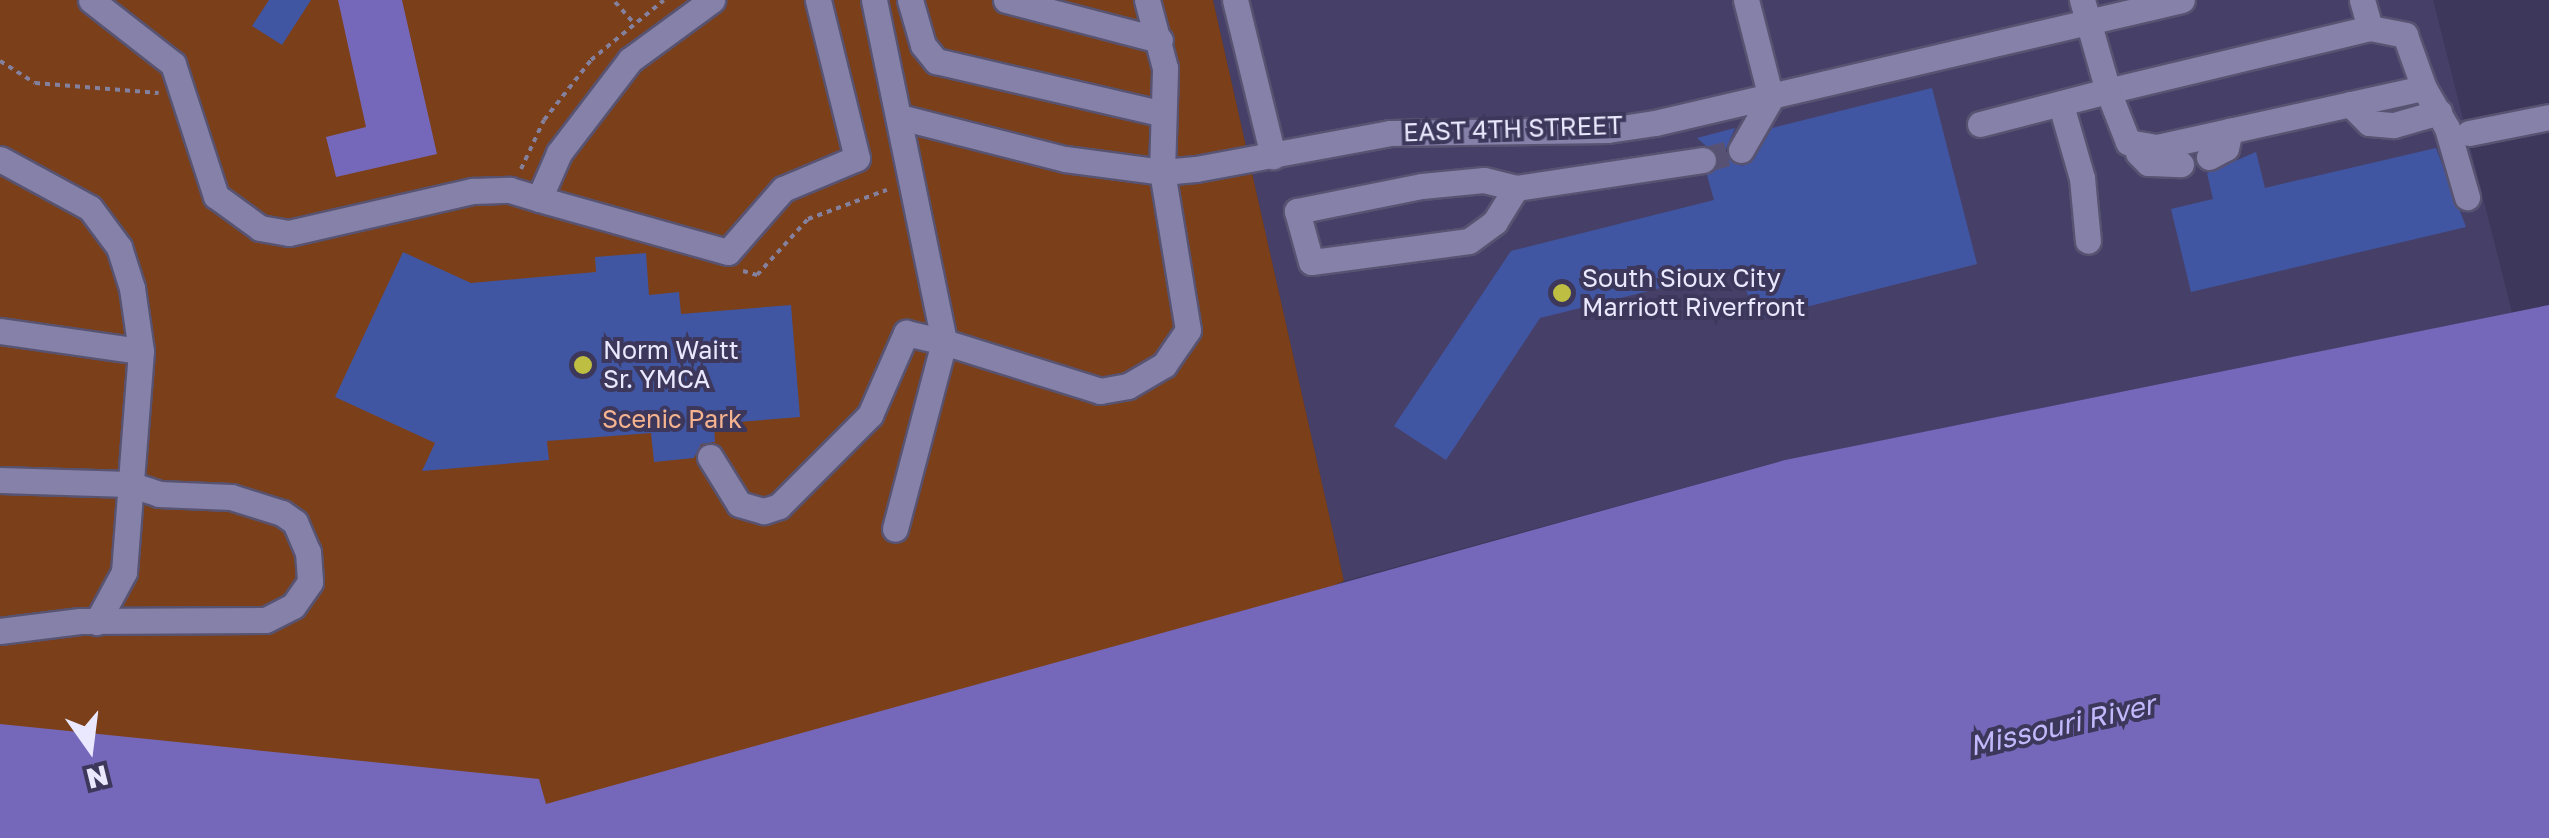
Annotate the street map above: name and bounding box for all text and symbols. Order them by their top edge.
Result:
street label: EAST 4TH STREET [1403,110,1623,148]
place label: South Sioux City Marriott Riverfront [1582,264,1806,323]
marker: South Sioux City Marriott Riverfront [1551,282,1573,304]
place label: Norm Waitt Sr. YMCA [603,336,739,395]
marker: Norm Waitt Sr. YMCA [572,354,594,376]
park label: Scenic Park [602,404,742,434]
water label: Missouri River [1966,687,2158,763]
north arrow [40,698,140,798]
text: N [83,759,112,796]

